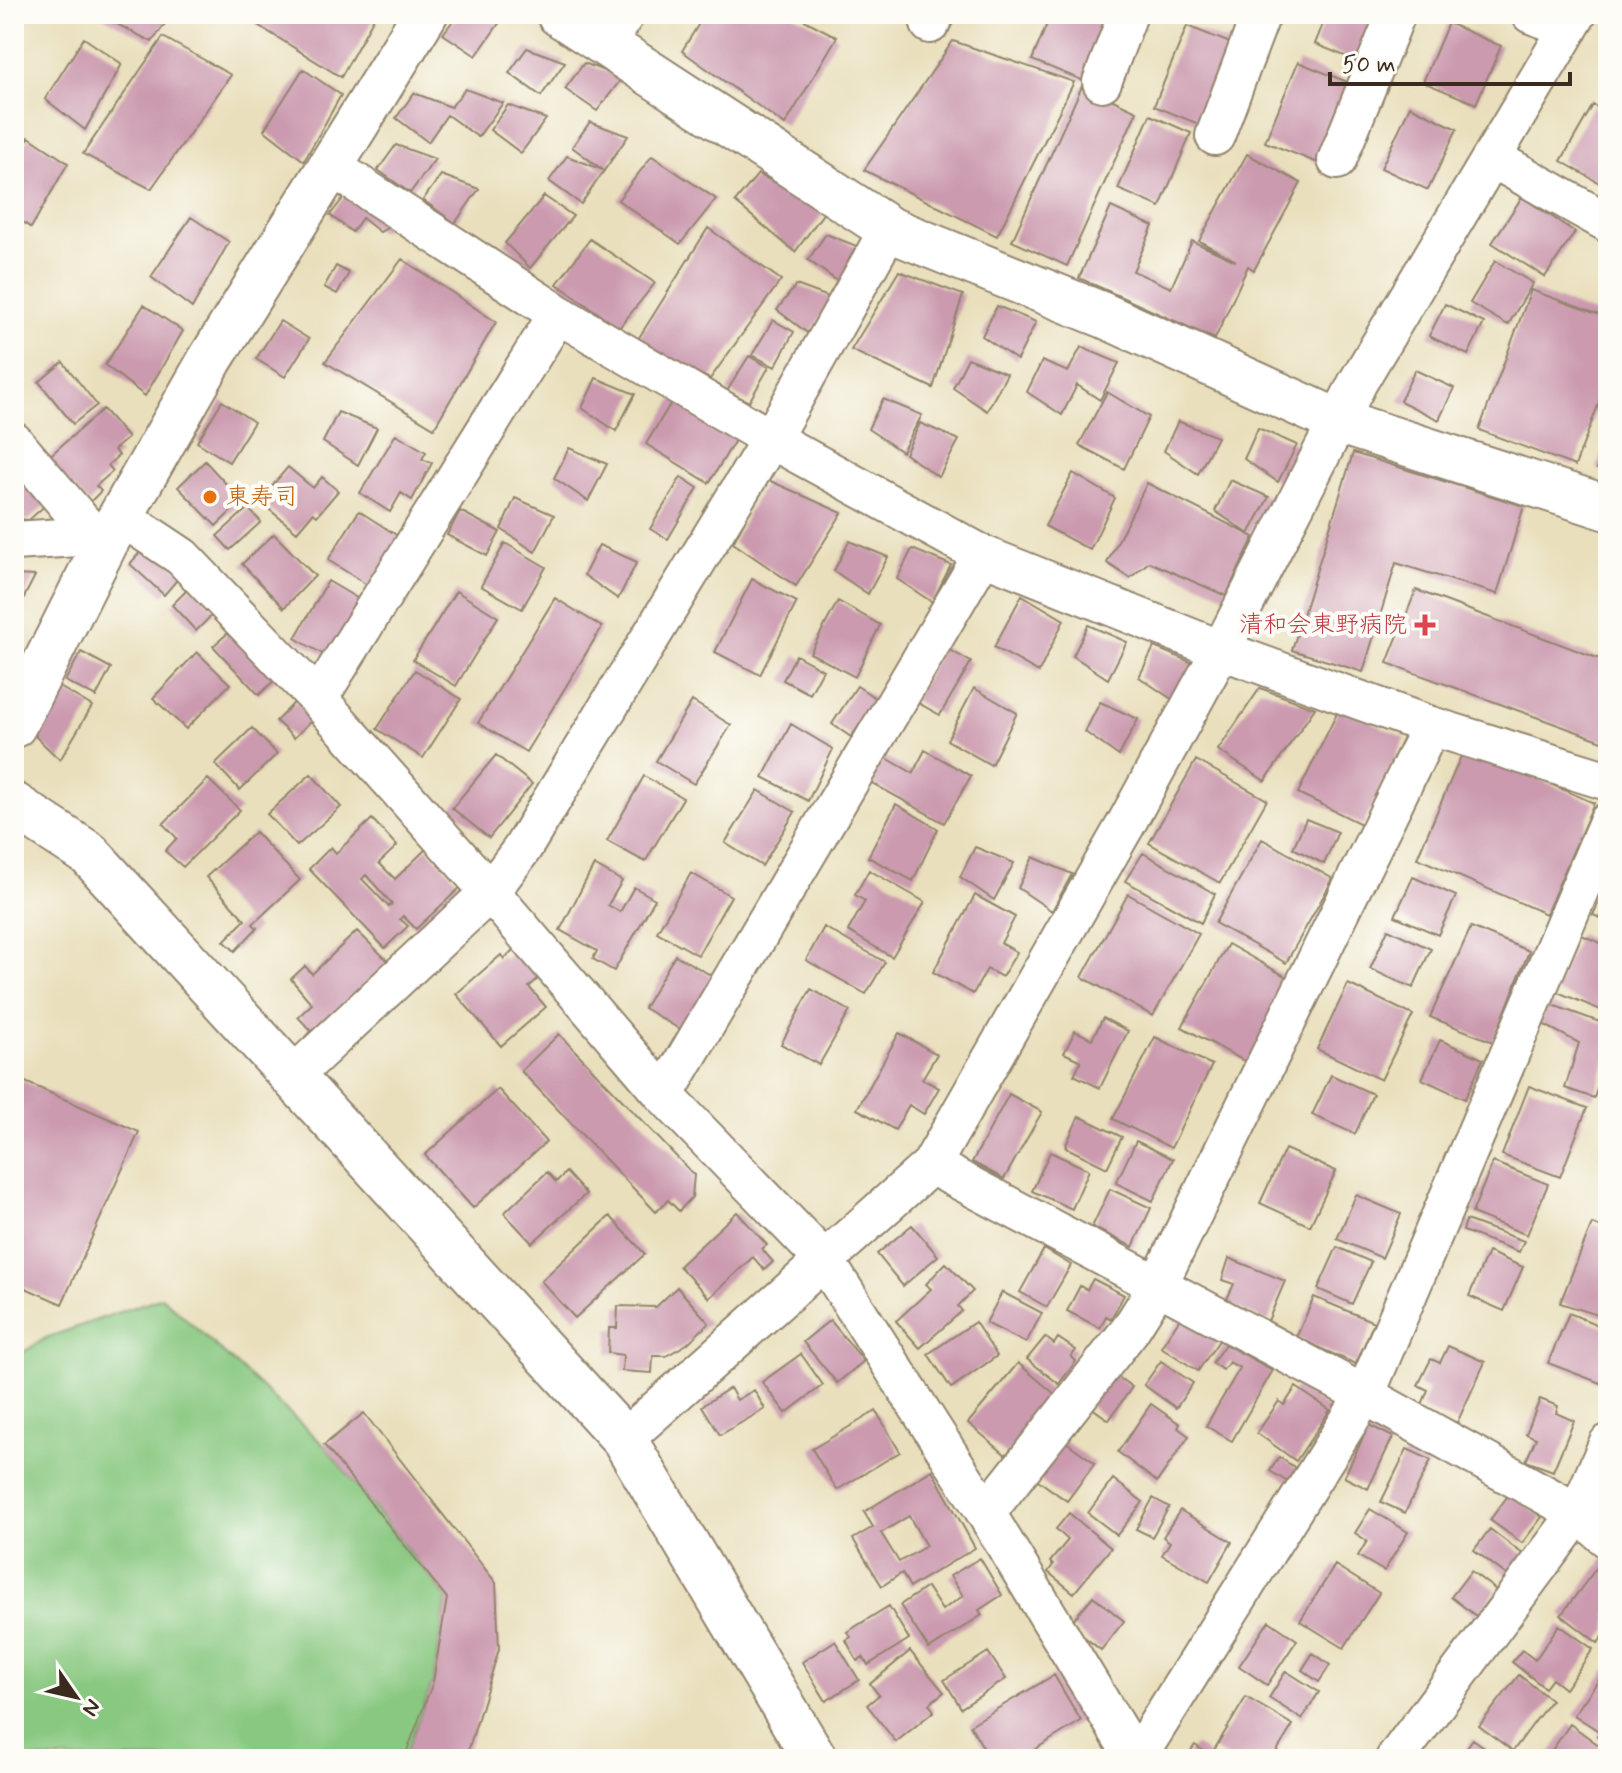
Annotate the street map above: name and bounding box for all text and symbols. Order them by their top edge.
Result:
scale bar [1330,36,1570,86]
text: 50 m [1342,50,1396,81]
place label: 東寿司 [226,482,298,513]
marker: 東寿司 [201,488,219,506]
place label: 清和会東野病院 [1239,610,1407,641]
marker: 清和会東野病院 [1414,614,1436,636]
north arrow [36,1657,116,1737]
text: N [75,1693,107,1721]

